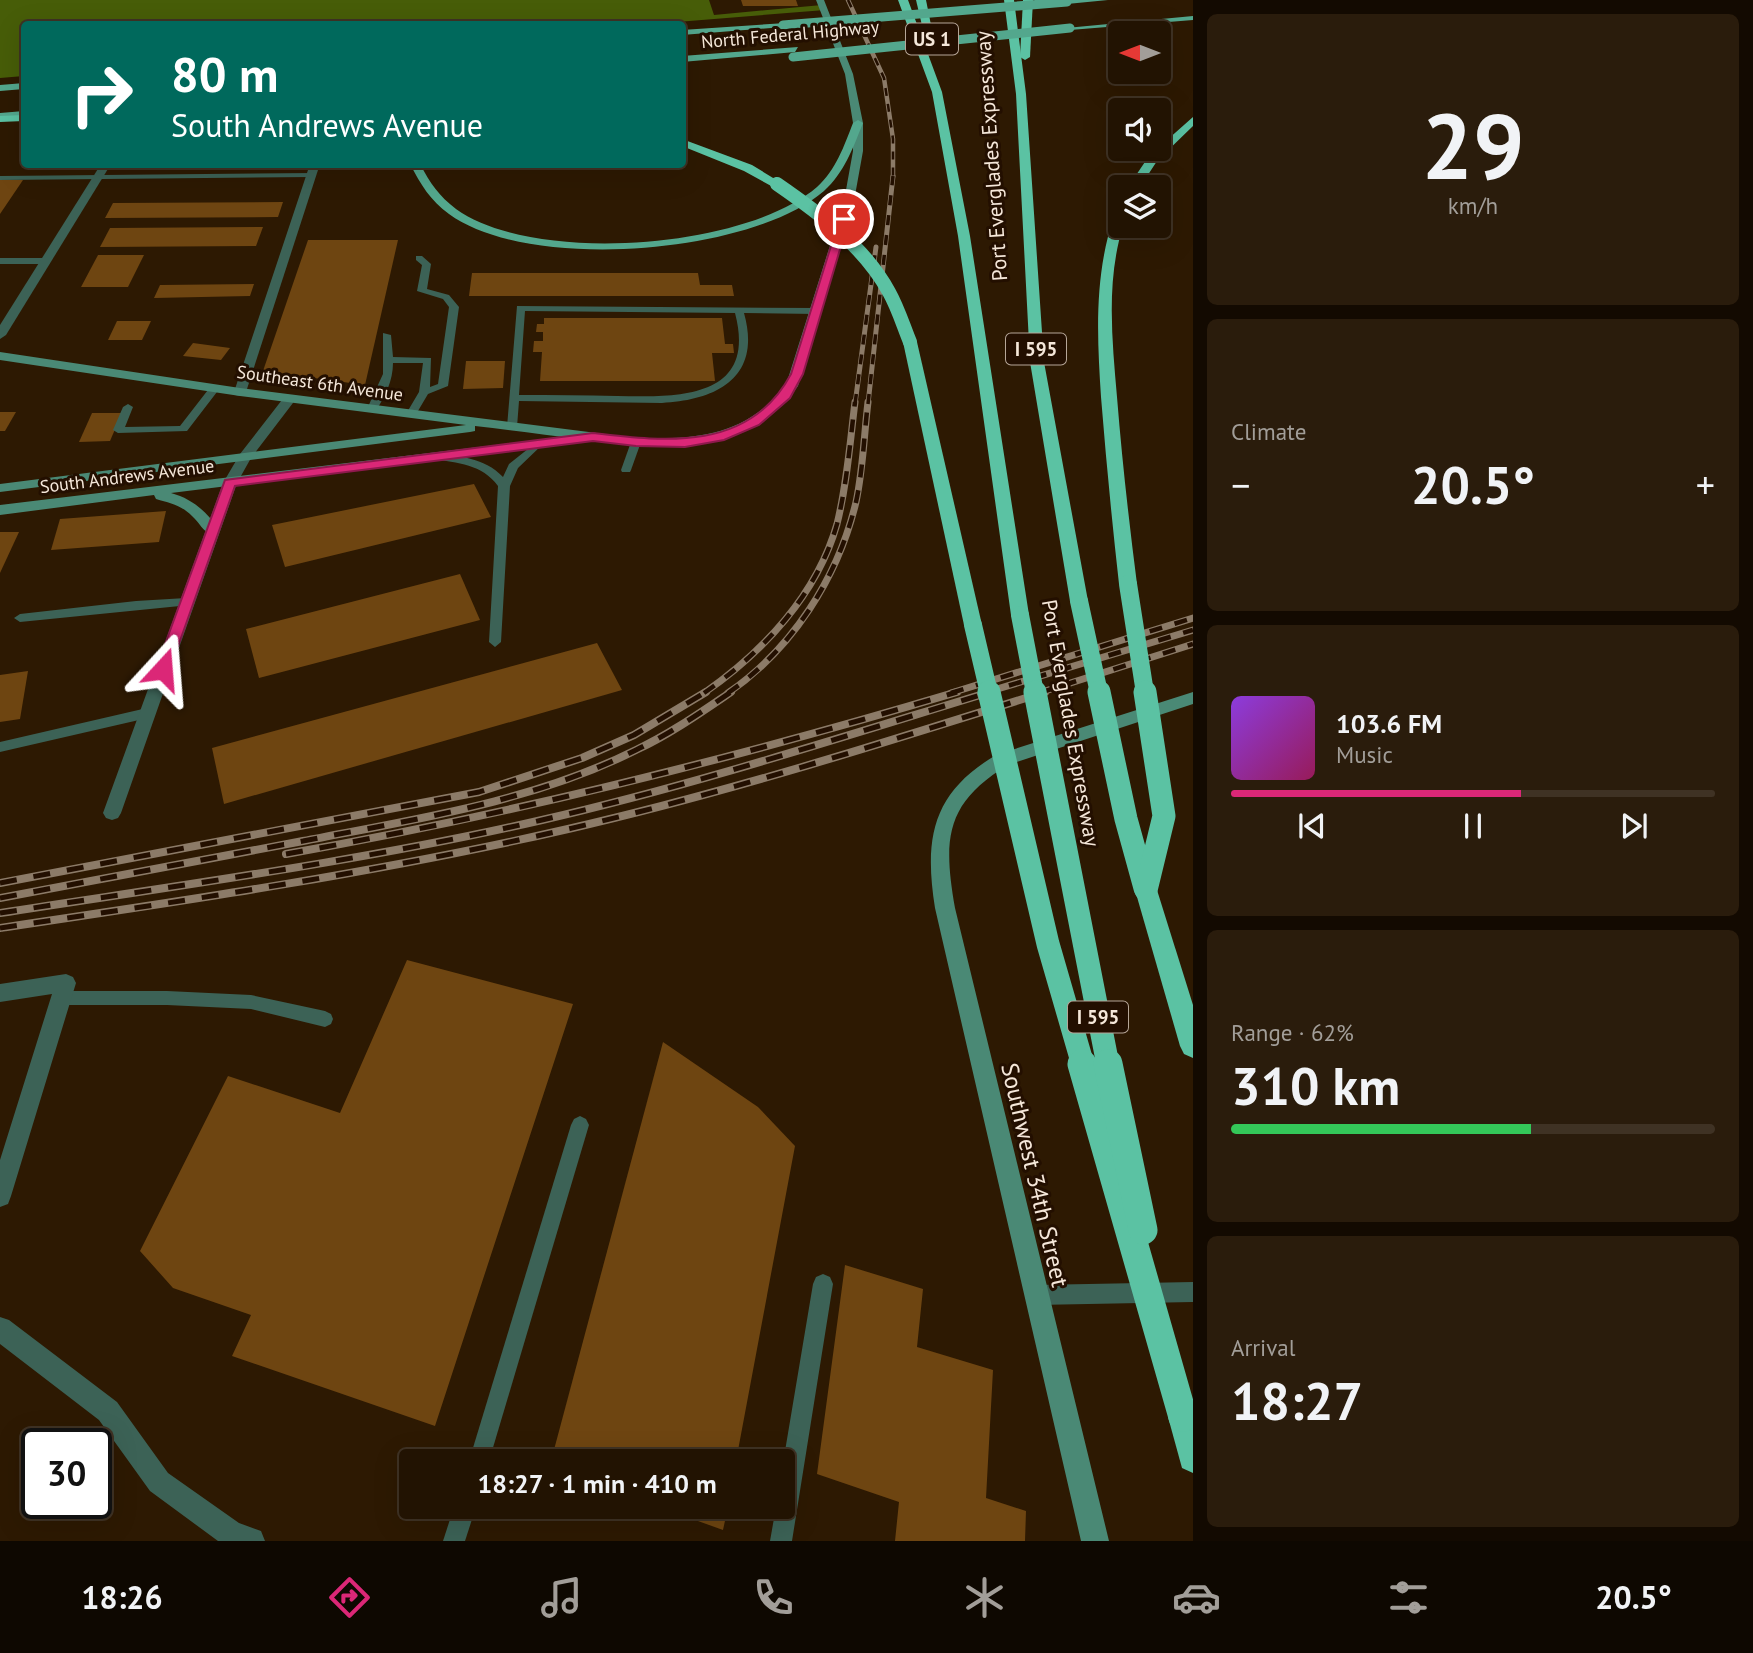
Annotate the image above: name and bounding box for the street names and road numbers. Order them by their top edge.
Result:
street label: North Federal Highway [700,15,881,53]
road number: US 1 [906,23,958,54]
street label: Port Everglades Expressway [969,30,1013,282]
road number: I 595 [1006,334,1066,364]
street label: Southeast 6th Avenue [235,360,405,406]
street label: South Andrews Avenue [39,454,215,498]
street label: Port Everglades Expressway [1036,597,1106,849]
road number: I 595 [1068,1001,1128,1032]
street label: Southwest 34th Street [994,1060,1076,1290]

